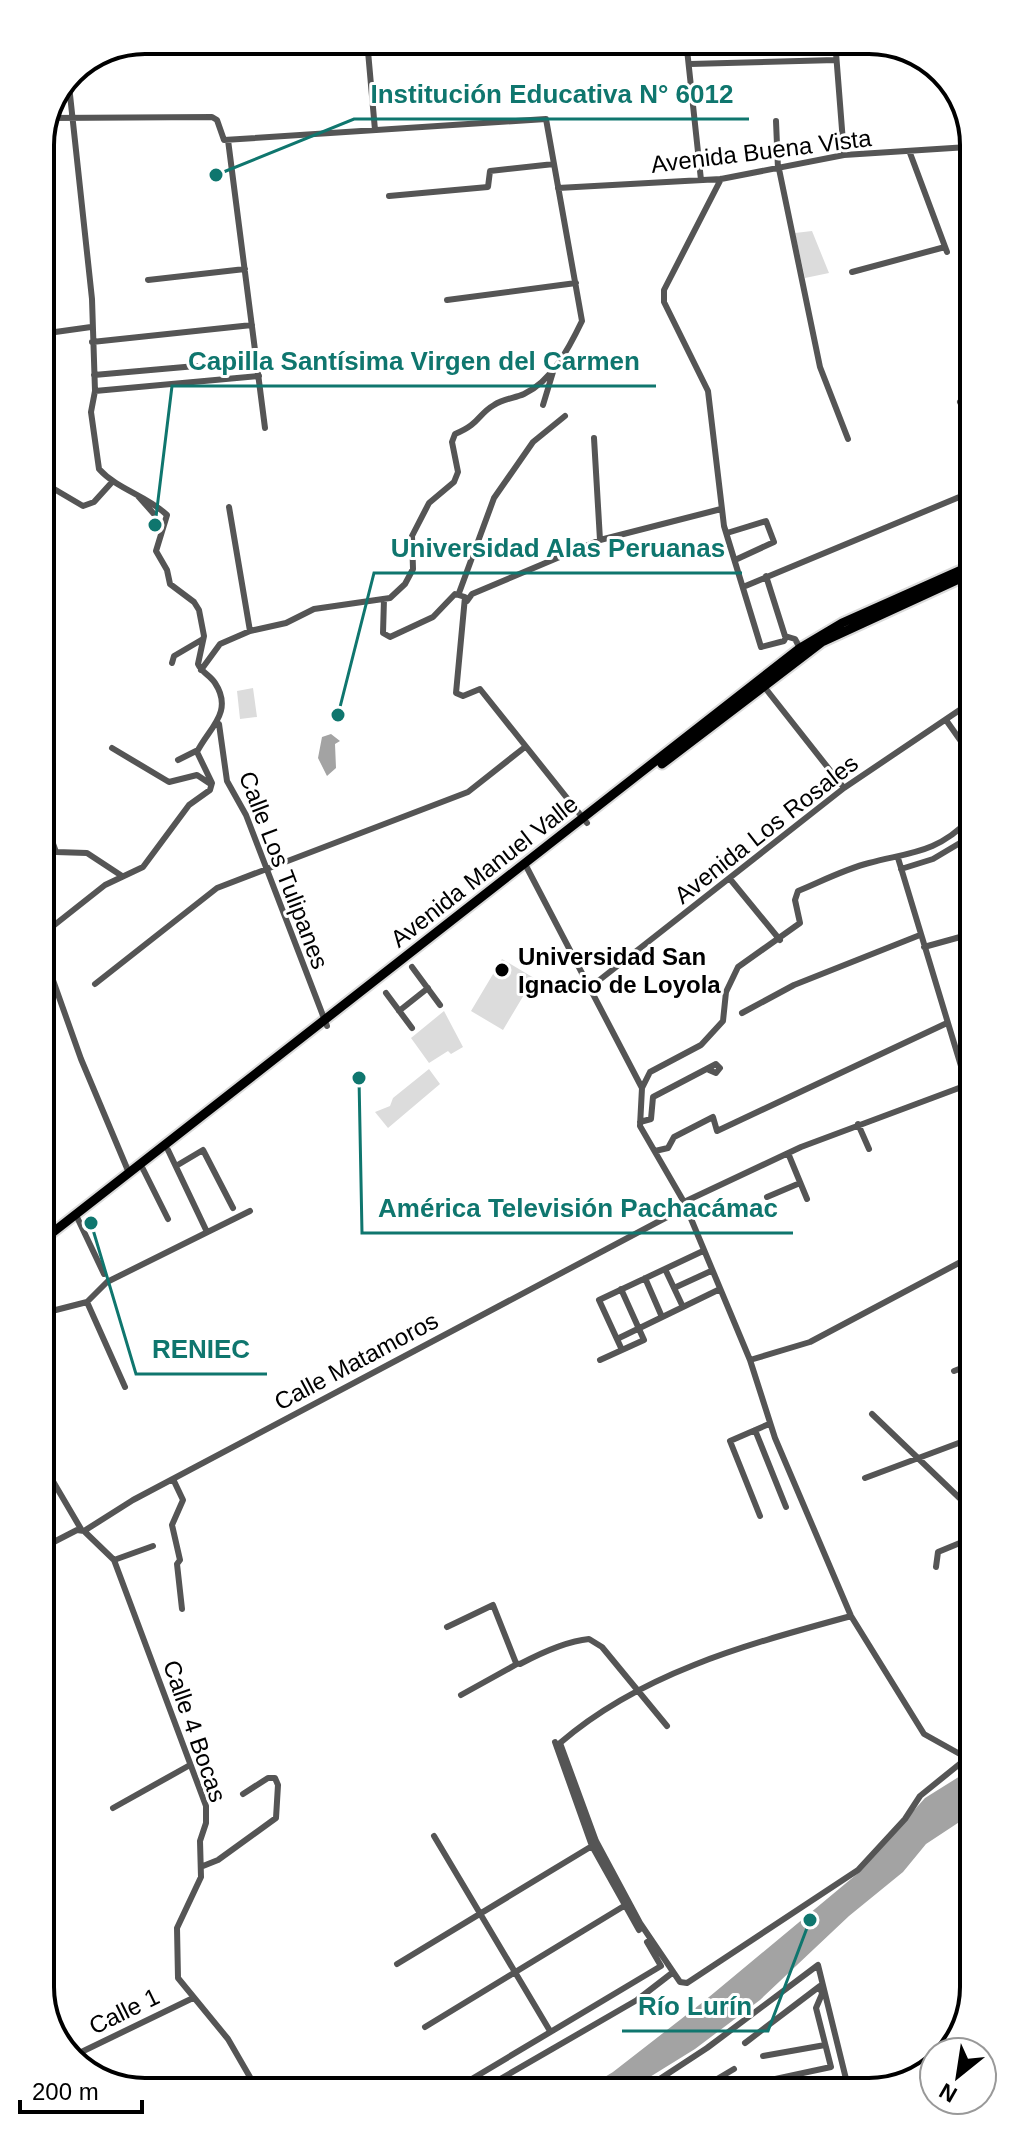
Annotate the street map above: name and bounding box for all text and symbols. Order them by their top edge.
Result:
callout: Institución Educativa N° 6012 [354,69,749,119]
text: Institución Educativa N° 6012 [371,79,733,109]
street label: Avenida Buena Vista [649,124,873,178]
callout: Capilla Santísima Virgen del Carmen [172,336,656,386]
text: Capilla Santísima Virgen del Carmen [188,346,640,376]
callout: Universidad Alas Peruanas [374,523,742,573]
text: Universidad Alas Peruanas [391,533,725,563]
street label: Avenida Los Rosales [669,749,863,909]
street label: Calle Los Tulipanes [234,767,334,973]
street label: Avenida Manuel Valle [385,790,583,952]
place label: Universidad San Ignacio de Loyola [518,943,721,998]
marker: Universidad San Ignacio de Loyola [493,961,511,979]
callout: América Televisión Pachacámac [362,1183,793,1233]
text: América Televisión Pachacámac [378,1193,778,1223]
street label: Calle Matamoros [270,1306,442,1416]
callout: RENIEC [136,1324,267,1374]
text: RENIEC [152,1334,250,1364]
street label: Calle 4 Bocas [158,1657,232,1805]
callout: Río Lurín [622,1981,768,2031]
street label: Calle 1 [85,1982,163,2040]
text: Río Lurín [638,1991,752,2021]
north arrow [918,2036,998,2116]
scale bar [20,2064,142,2114]
text: 200 m [32,2078,99,2105]
text: N [935,2078,961,2108]

